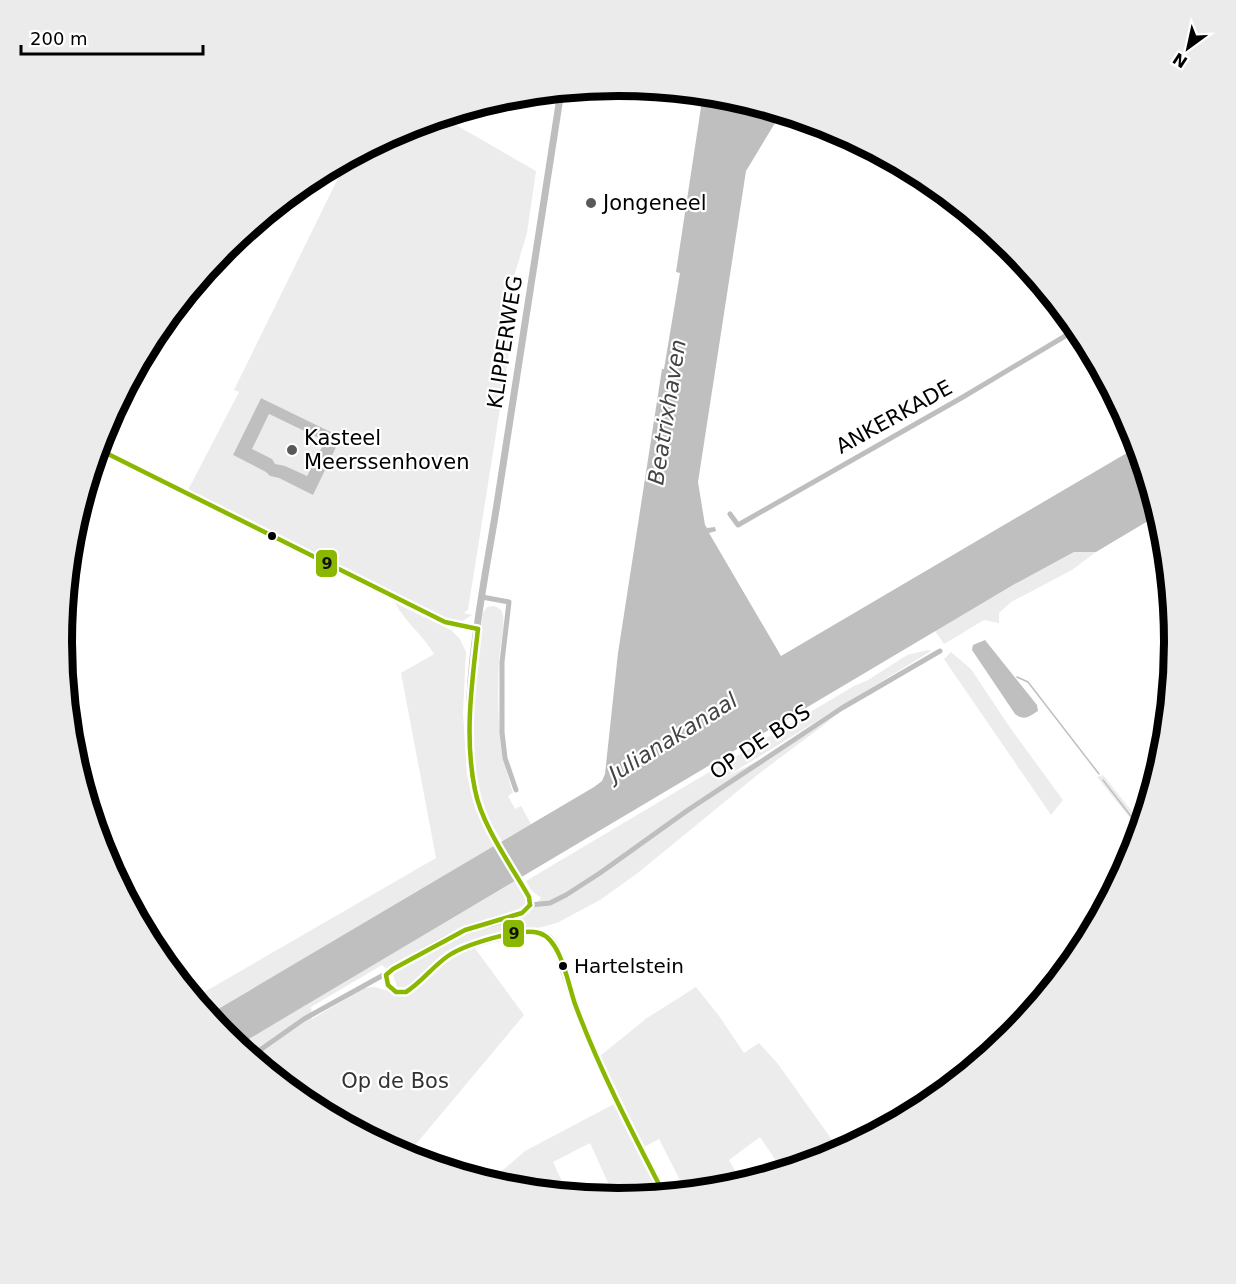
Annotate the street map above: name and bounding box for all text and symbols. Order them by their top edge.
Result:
scale bar [21,18,202,56]
north arrow [1158,18,1218,78]
text: 200 m [30,28,88,49]
text: N [1169,49,1191,72]
place label: Jongeneel [601,191,707,215]
marker: Jongeneel [584,196,598,210]
street label: KLIPPERWEG [483,274,527,410]
water label: Beatrixhaven [643,338,691,486]
street label: ANKERKADE [832,375,956,459]
place label: Kasteel Meerssenhoven [304,426,470,474]
marker: Kasteel Meerssenhoven [285,443,299,457]
unlabelled marker [266,530,278,542]
line badge: 9 [315,549,338,578]
text: 9 [321,554,333,573]
water label: Julianakanaal [601,688,742,789]
street label: OP DE BOS [705,700,815,784]
line badge: 9 [502,919,525,948]
text: 9 [508,924,520,943]
place label: Hartelstein [574,954,684,978]
marker: Hartelstein [557,960,569,972]
park label: Op de Bos [341,1069,449,1093]

